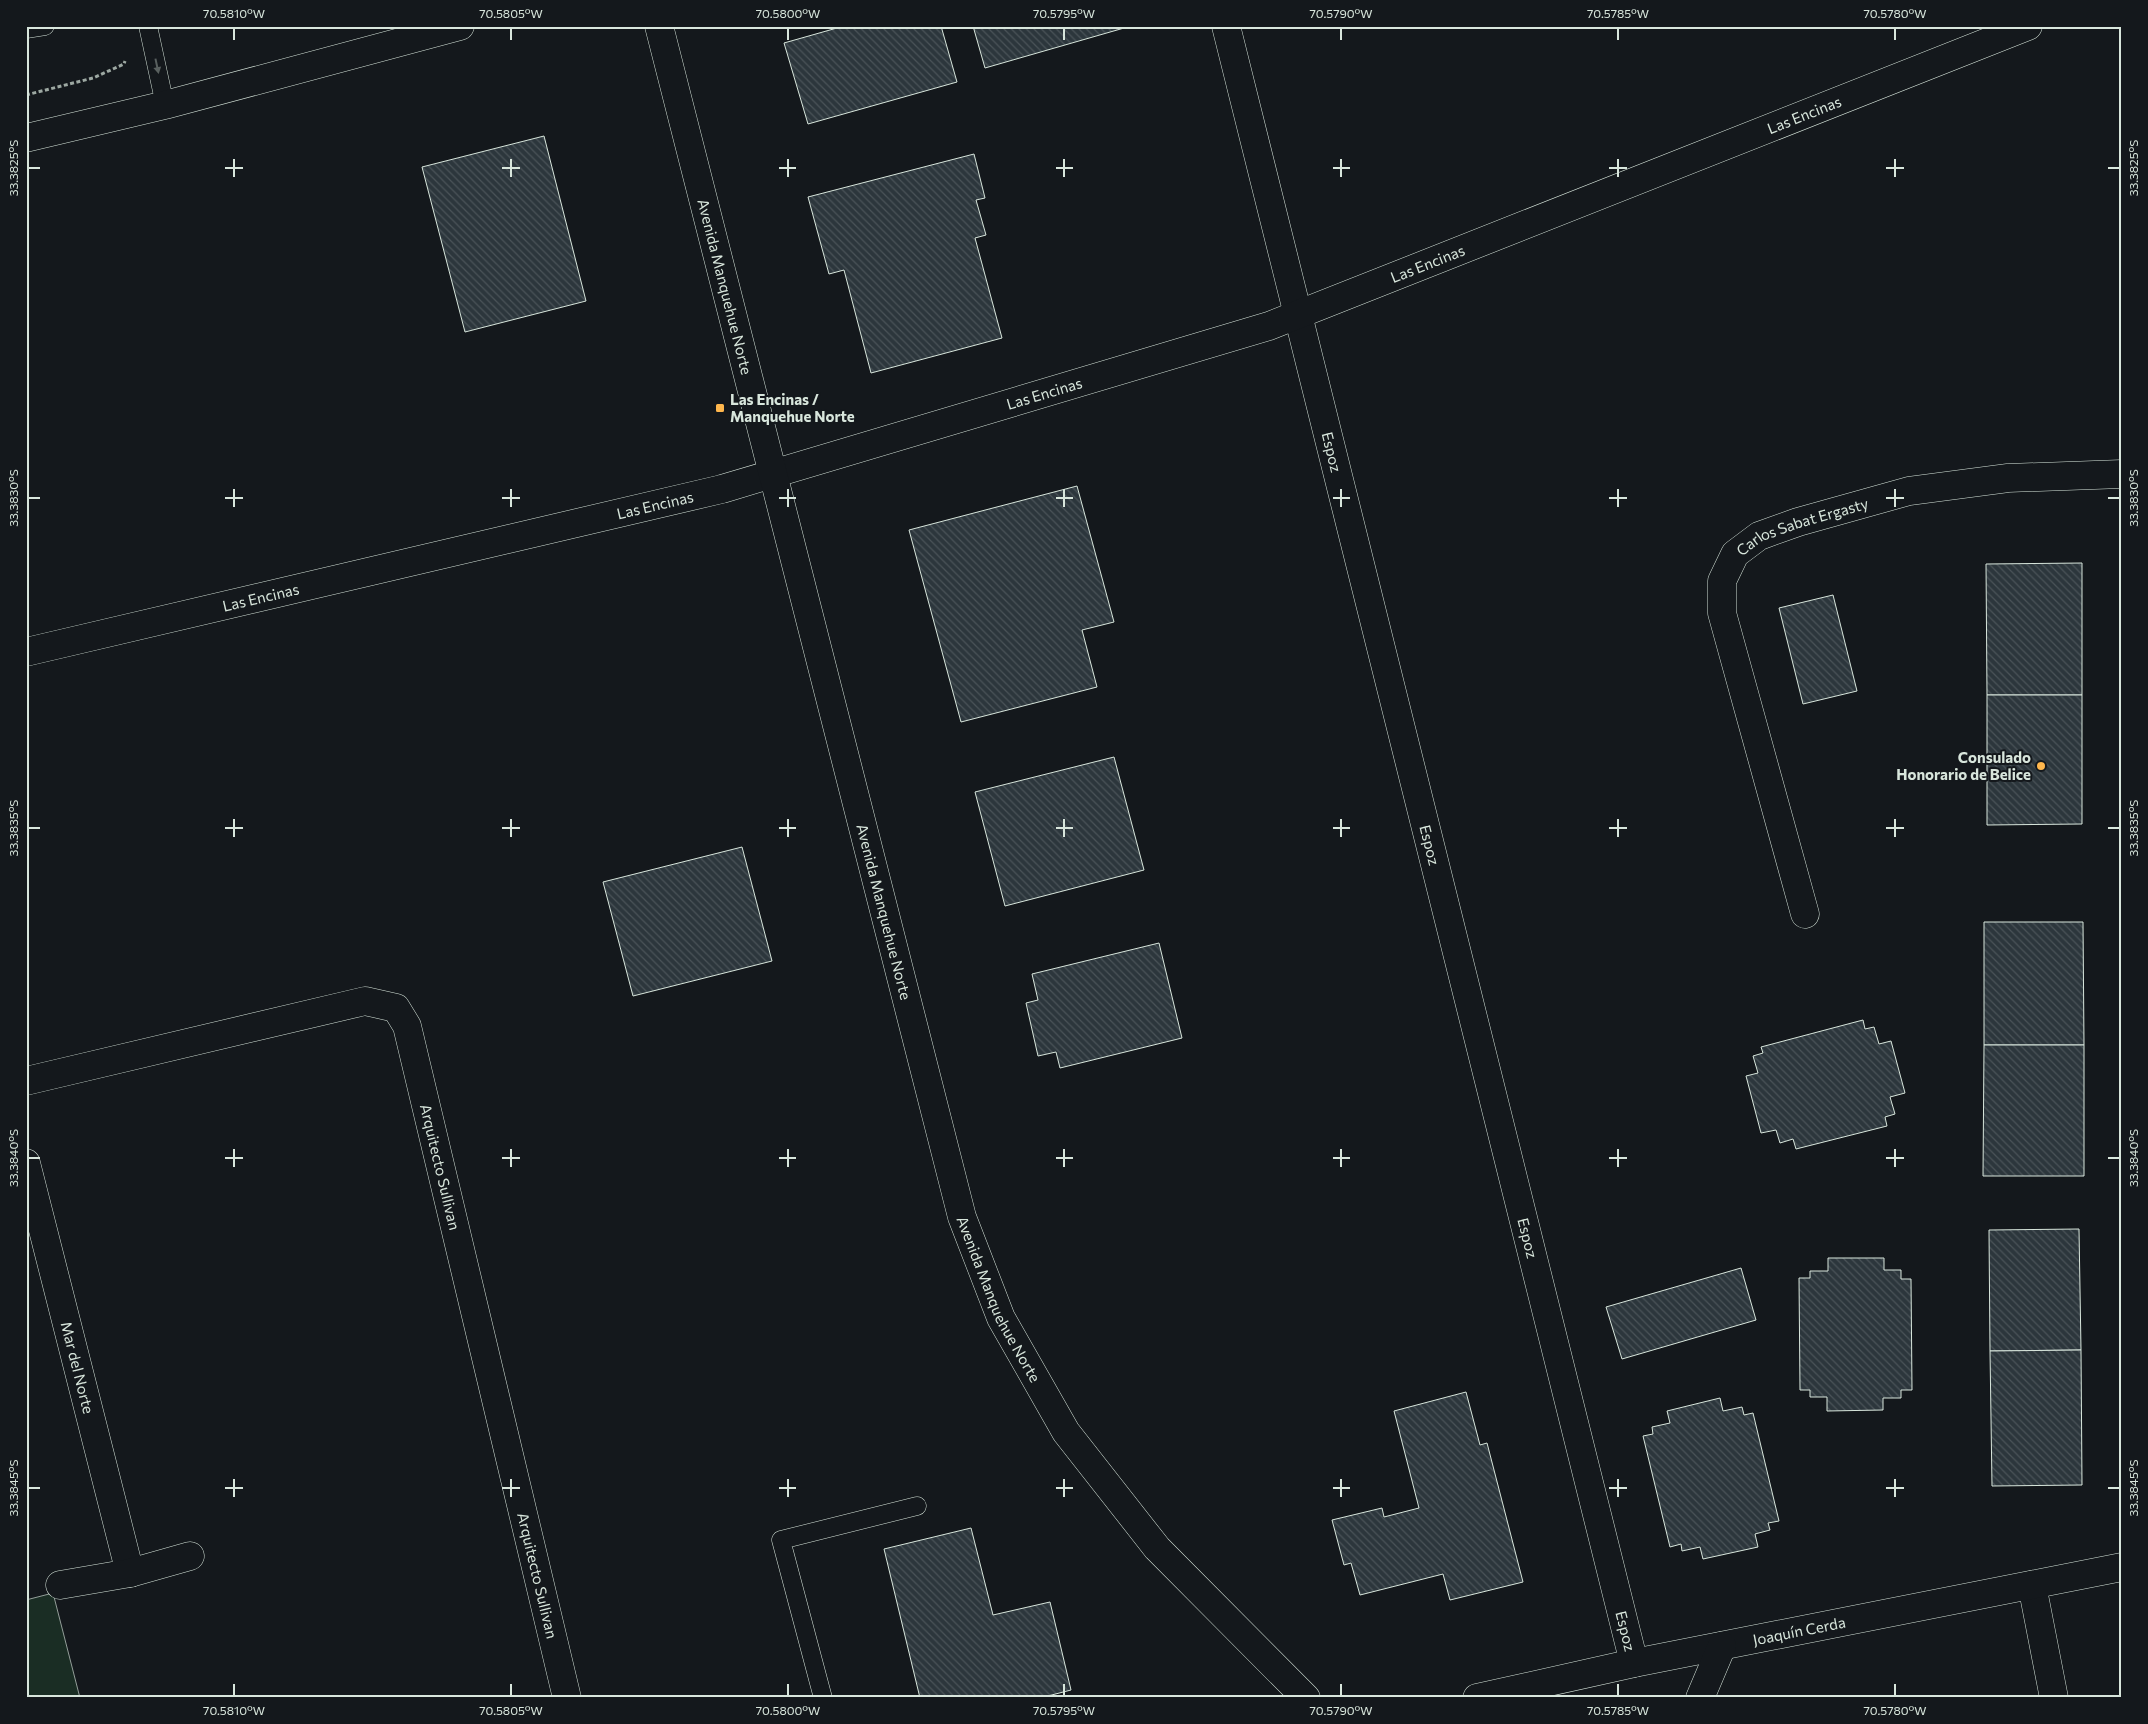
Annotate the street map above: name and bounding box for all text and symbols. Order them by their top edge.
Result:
text: 70.5810°W [203,6,265,20]
text: 70.5805°W [479,6,543,20]
text: 70.5800°W [756,6,820,20]
text: 70.5795°W [1033,6,1095,20]
text: 70.5790°W [1310,6,1372,20]
text: 70.5785°W [1587,6,1649,20]
text: 70.5780°W [1864,6,1926,20]
one-way arrow [153,58,161,74]
street label: Las Encinas [1764,92,1844,137]
text: 33.3825°S [6,140,20,196]
text: 33.3825°S [2126,140,2140,196]
street label: Avenida Manquehue Norte [694,197,756,377]
street label: Las Encinas [1388,241,1467,286]
street label: Las Encinas [1004,373,1084,413]
place label: Las Encinas / Manquehue Norte [730,390,855,425]
marker: Las Encinas / Manquehue Norte [714,402,726,414]
street label: Espoz [1318,430,1346,474]
text: 33.3830°S [6,469,20,527]
text: 33.3830°S [2126,469,2140,527]
street label: Las Encinas [615,487,695,522]
street label: Carlos Sabat Ergasty [1732,494,1871,559]
street label: Las Encinas [221,579,301,615]
place label: Consulado Honorario de Belice [1896,748,2031,783]
marker: Consulado Honorario de Belice [2035,760,2047,772]
text: 33.3835°S [6,800,20,856]
text: 33.3835°S [2126,800,2140,856]
street label: Avenida Manquehue Norte [853,822,915,1002]
street label: Espoz [1416,823,1444,867]
street label: Arquitecto Sullivan [417,1102,464,1232]
text: 33.3840°S [6,1129,20,1187]
text: 33.3840°S [2126,1129,2140,1187]
street label: Avenida Manquehue Norte [953,1213,1045,1385]
street label: Espoz [1514,1216,1542,1260]
street label: Mar del Norte [58,1320,98,1416]
text: 33.3845°S [6,1459,20,1517]
text: 33.3845°S [2126,1459,2140,1517]
street label: Arquitecto Sullivan [514,1511,562,1640]
street label: Espoz [1612,1609,1640,1653]
street label: Joaquín Cerda [1751,1613,1847,1648]
text: 70.5810°W [203,1703,265,1717]
text: 70.5805°W [479,1703,543,1717]
text: 70.5800°W [756,1703,820,1717]
text: 70.5795°W [1033,1703,1095,1717]
text: 70.5790°W [1310,1703,1372,1717]
text: 70.5785°W [1587,1703,1649,1717]
text: 70.5780°W [1864,1703,1926,1717]

